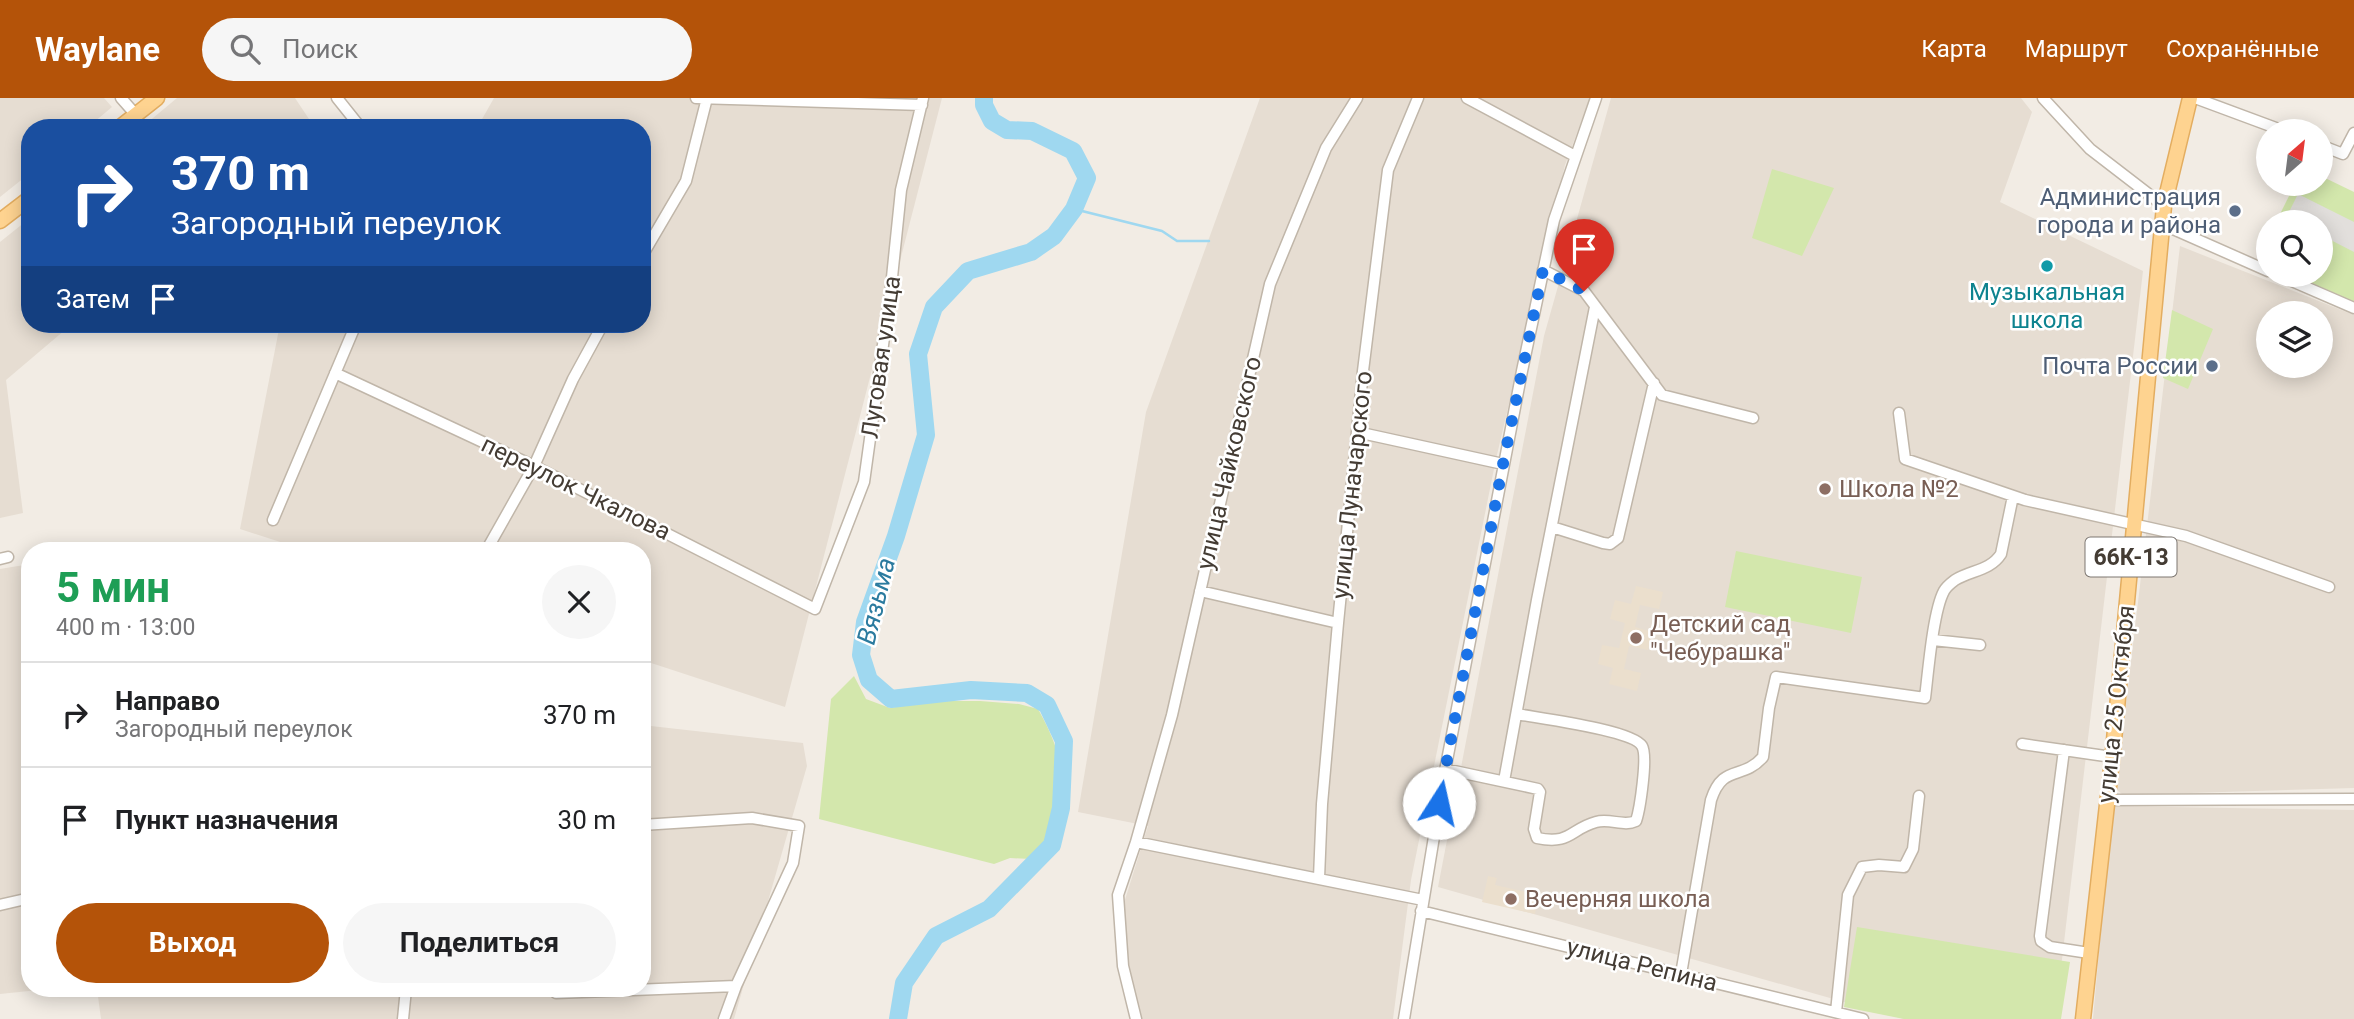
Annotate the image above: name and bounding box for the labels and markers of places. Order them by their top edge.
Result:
place label: Администрация города и района [2037,183,2221,239]
marker: Администрация города и района [2227,203,2243,219]
pin [1554,219,1614,291]
marker: Музыкальная школа [2039,258,2055,274]
place label: Музыкальная школа [1969,278,2125,334]
place label: Почта России [2042,352,2198,380]
marker: Почта России [2204,358,2220,374]
place label: Школа №2 [1839,475,1959,503]
marker: Школа №2 [1817,481,1833,497]
place label: Детский сад "Чебурашка" [1650,610,1791,666]
marker: Детский сад "Чебурашка" [1628,630,1644,646]
place label: Вечерняя школа [1525,885,1711,913]
marker: Вечерняя школа [1503,891,1519,907]

